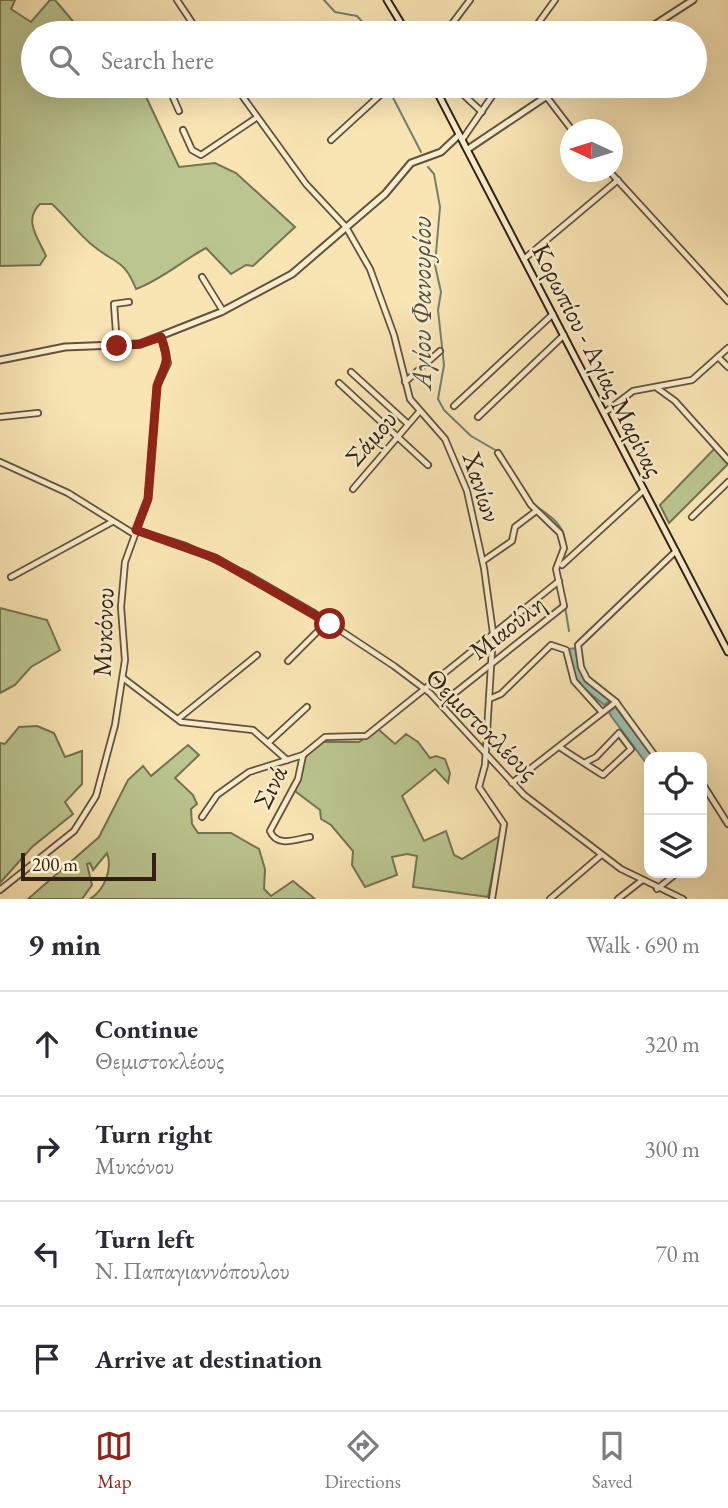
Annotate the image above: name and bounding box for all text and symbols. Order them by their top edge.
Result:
search box [21,21,707,98]
icon: search [45,41,83,79]
text: Search here [101,43,214,77]
north arrow [560,119,623,182]
water label: Αγίου Φανουρίου [403,216,439,392]
street label: Κορωπίου - Αγίας Μαρίνας [524,237,672,483]
route end [101,330,132,361]
street label: Σάμου [337,403,405,473]
street label: Χανίων [454,447,509,526]
street label: Μυκόνου [84,587,122,677]
street label: Μιαούλη [462,587,552,667]
route start [314,608,345,639]
street label: Θεμιστοκλέους [418,660,546,788]
map controls [644,752,707,878]
button: locate [644,752,707,815]
street label: Σινά [245,759,295,814]
button: layers [644,815,707,878]
scale bar [21,850,156,882]
text: 200 m [32,852,78,877]
text: 9 min [28,925,101,964]
text: Walk · 690 m [586,930,700,960]
text: Continue [95,1012,198,1046]
icon: ahead [28,1025,66,1063]
text: 320 m [644,1029,700,1059]
text: Θεμιστοκλέους [95,1046,224,1076]
text: Turn right [95,1117,213,1151]
icon: right [28,1130,66,1168]
text: 300 m [644,1134,700,1164]
text: Μυκόνου [95,1151,174,1181]
text: Turn left [95,1222,194,1256]
icon: left [28,1235,66,1273]
text: 70 m [655,1239,700,1269]
text: Ν. Παπαγιαννόπουλου [95,1256,290,1286]
icon: arrive [28,1340,66,1378]
text: Arrive at destination [95,1342,322,1376]
tab: Map [95,1427,133,1494]
tab: Directions [324,1427,401,1494]
tab: Saved [592,1427,633,1494]

